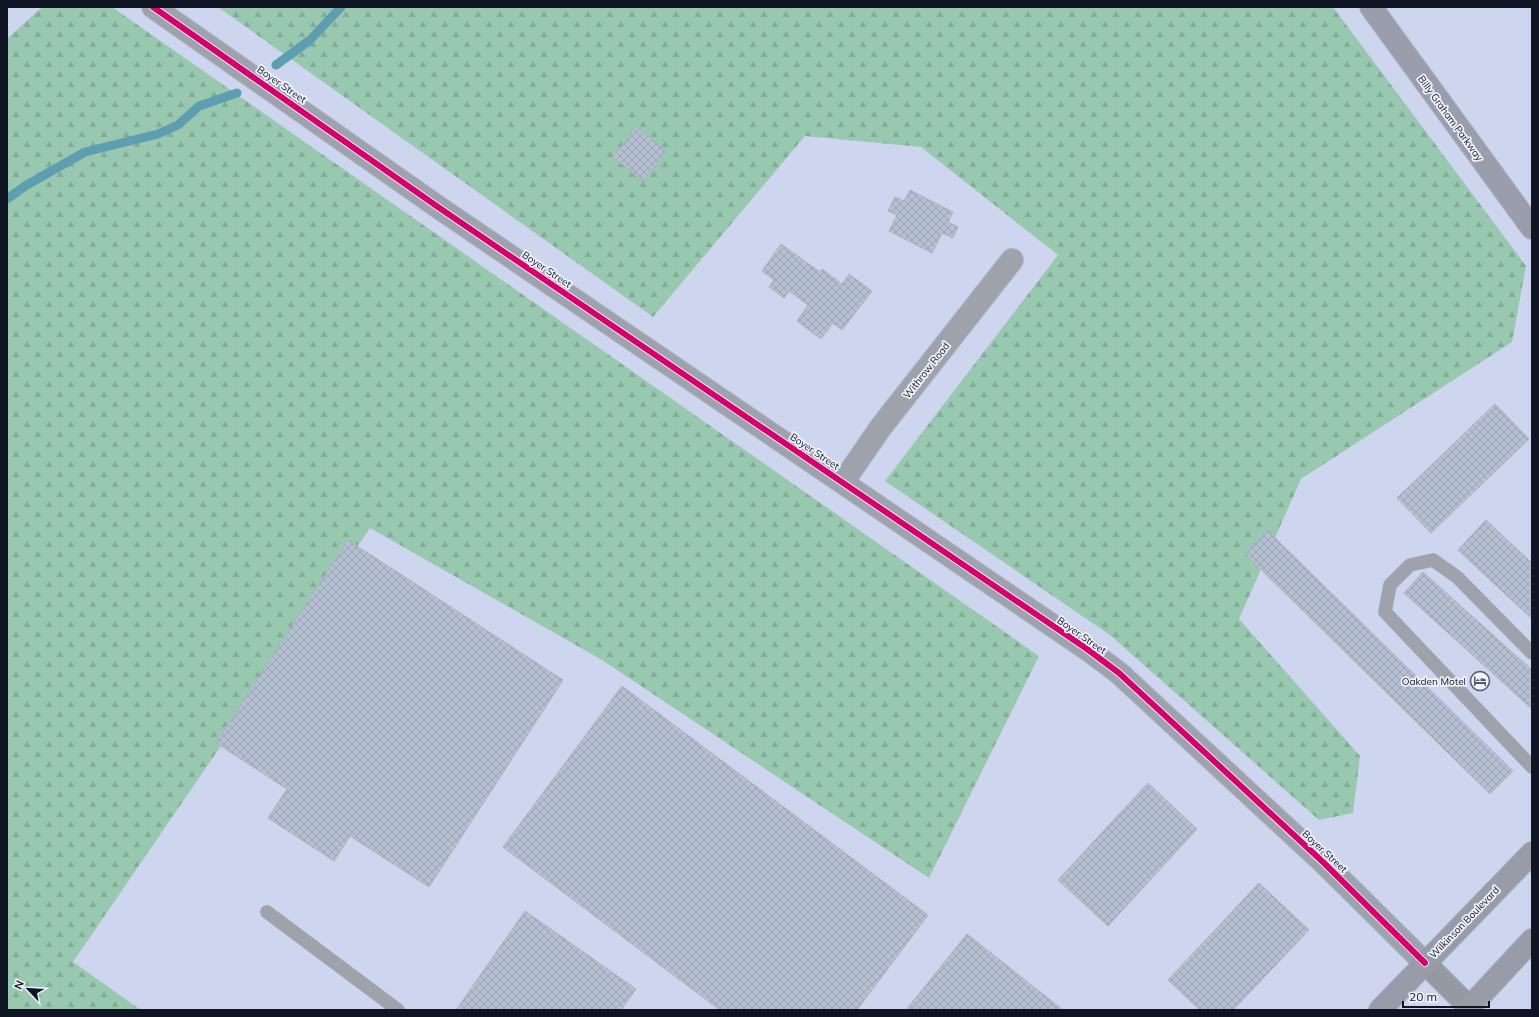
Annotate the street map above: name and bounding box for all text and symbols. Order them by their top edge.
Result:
street label: Boyer Street [255,63,309,106]
street label: Billy Graham Parkway [1415,73,1486,164]
street label: Boyer Street [519,248,574,291]
street label: Withrow Road [900,340,952,401]
street label: Boyer Street [787,430,842,473]
street label: Boyer Street [1055,614,1109,657]
hotel icon: Oakden Motel [1469,670,1491,692]
place label: Oakden Motel [1402,675,1466,688]
street label: Boyer Street [1299,827,1350,876]
street label: Wilkinson Boulevard [1427,884,1502,961]
north arrow [8,969,48,1009]
text: N [11,978,27,991]
scale bar [1403,983,1489,1009]
text: 20 m [1409,989,1437,1004]

